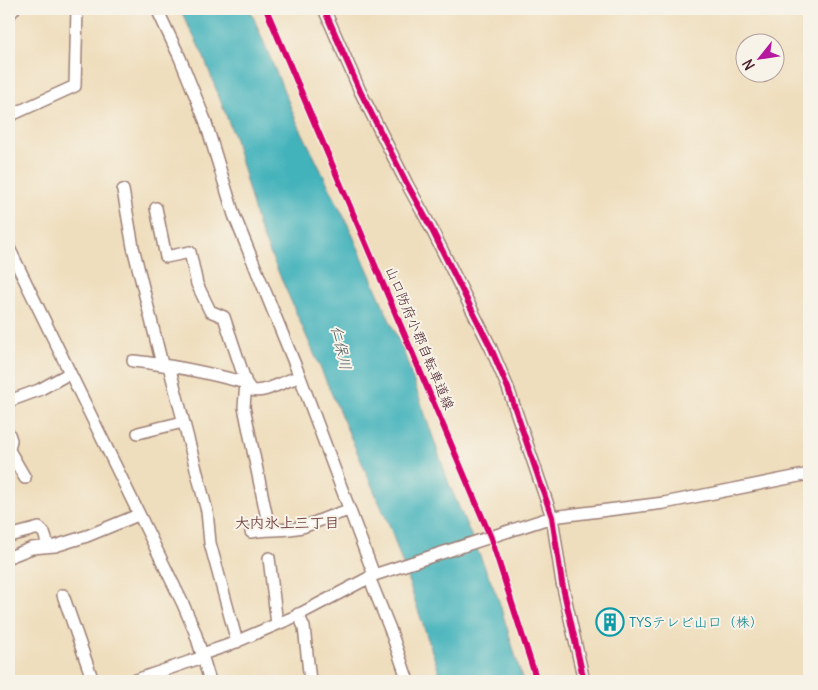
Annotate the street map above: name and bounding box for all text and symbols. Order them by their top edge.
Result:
north arrow [736,32,786,82]
text: N [739,56,759,73]
street label: 山口防府小郡自転車道線 [382,264,458,412]
water label: 仁保川 [327,324,356,372]
district label: 大内氷上三丁目 [234,513,340,532]
building icon: TYSテレビ山口（株） [595,607,625,637]
place label: TYSテレビ山口（株） [629,613,764,631]

